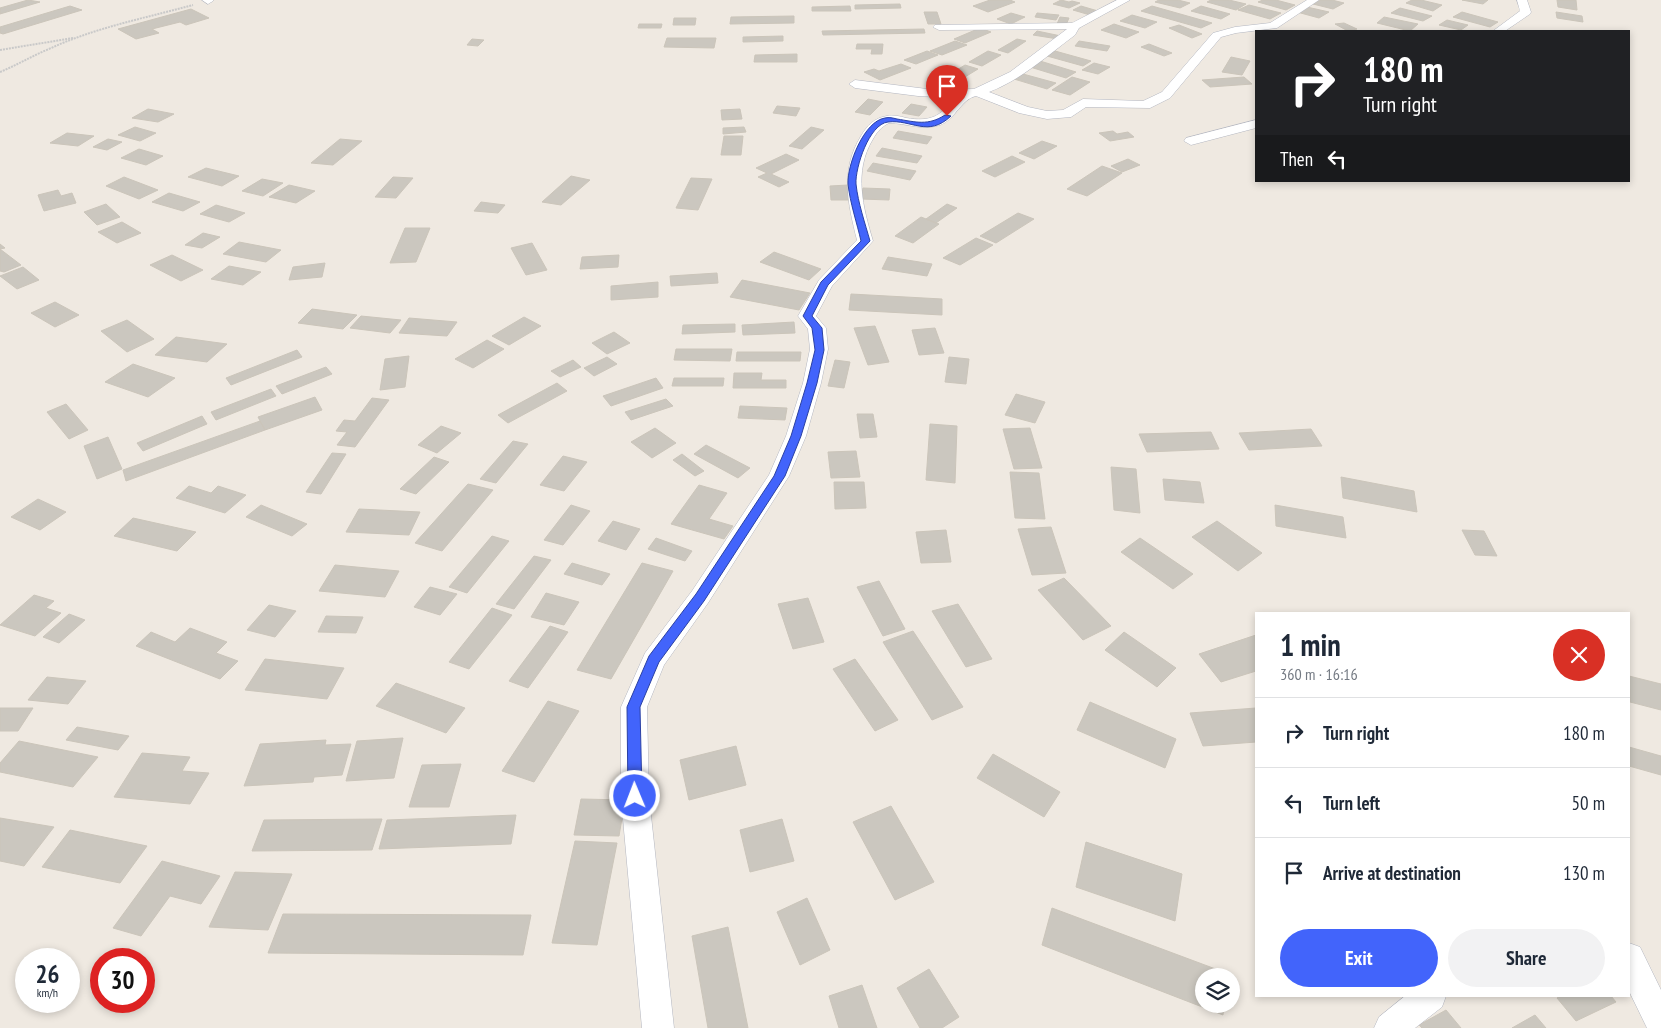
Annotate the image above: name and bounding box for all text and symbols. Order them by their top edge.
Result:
text: 180 m [1363,46,1444,92]
icon: right [1280,50,1345,115]
pin [926,65,968,116]
icon: arrive [933,72,961,100]
text: Turn right [1363,90,1437,118]
icon: left [1323,145,1351,173]
text: Then [1280,147,1313,171]
text: 1 min [1280,625,1341,664]
button: close [1553,629,1605,681]
text: 360 m · 16:16 [1280,664,1358,684]
icon: right [1280,719,1308,747]
text: Turn right [1323,721,1389,745]
text: 180 m [1563,721,1605,745]
position arrow [608,769,660,821]
icon: left [1280,789,1308,817]
text: Turn left [1323,791,1380,815]
text: 50 m [1572,791,1605,815]
icon: arrive [1280,859,1308,887]
text: Arrive at destination [1323,861,1461,885]
text: 130 m [1563,861,1605,885]
button: Exit [1280,929,1438,987]
button: Share [1448,929,1605,987]
speed limit sign: 30 [90,948,155,1013]
text: 26 [36,958,59,990]
map controls [1195,968,1240,1013]
button: layers [1195,968,1240,1013]
text: km/h [37,985,58,1000]

